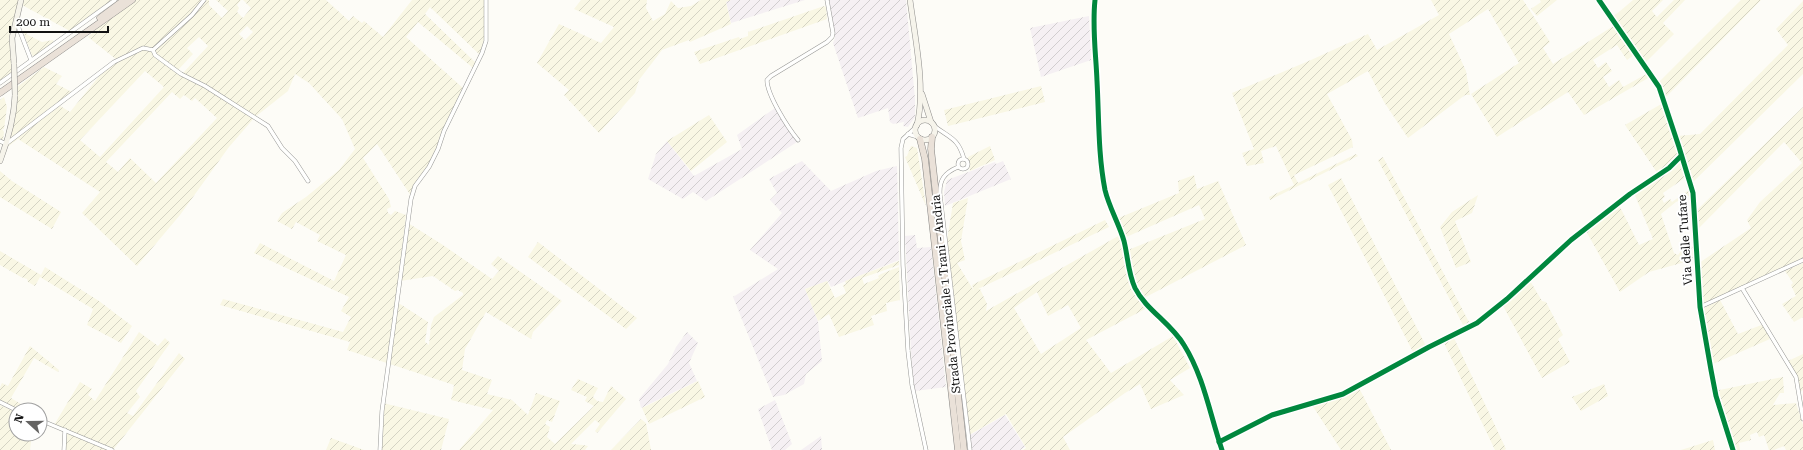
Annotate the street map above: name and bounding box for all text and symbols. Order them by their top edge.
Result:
scale bar [10,8,108,34]
text: 200 m [16,15,50,29]
street label: Strada Provinciale 1 Trani - Andria [929,193,963,394]
street label: Via delle Tufare [1675,194,1695,286]
north arrow [8,402,48,442]
text: N [12,412,27,425]

